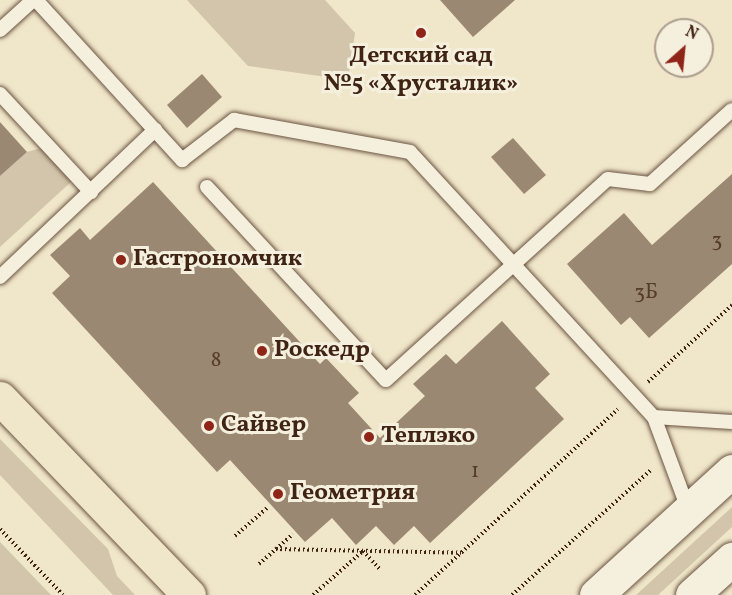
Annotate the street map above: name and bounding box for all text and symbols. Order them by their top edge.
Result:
north arrow [654,18,714,78]
text: N [681,21,701,46]
marker: Детский сад №5 «Хрусталик» [414,26,428,40]
place label: Детский сад №5 «Хрусталик» [324,43,518,99]
house number: 3 [712,228,722,254]
place label: Гастрономчик [133,246,302,274]
marker: Гастрономчик [114,253,128,267]
house number: 3Б [634,280,658,306]
place label: Роскедр [274,337,370,365]
marker: Роскедр [255,344,269,358]
house number: 8 [211,348,221,374]
place label: Сайвер [221,412,306,440]
marker: Сайвер [202,419,216,433]
place label: Теплэко [381,423,475,451]
marker: Теплэко [362,430,376,444]
house number: 1 [471,459,479,485]
place label: Геометрия [290,480,415,508]
marker: Геометрия [271,487,285,501]

